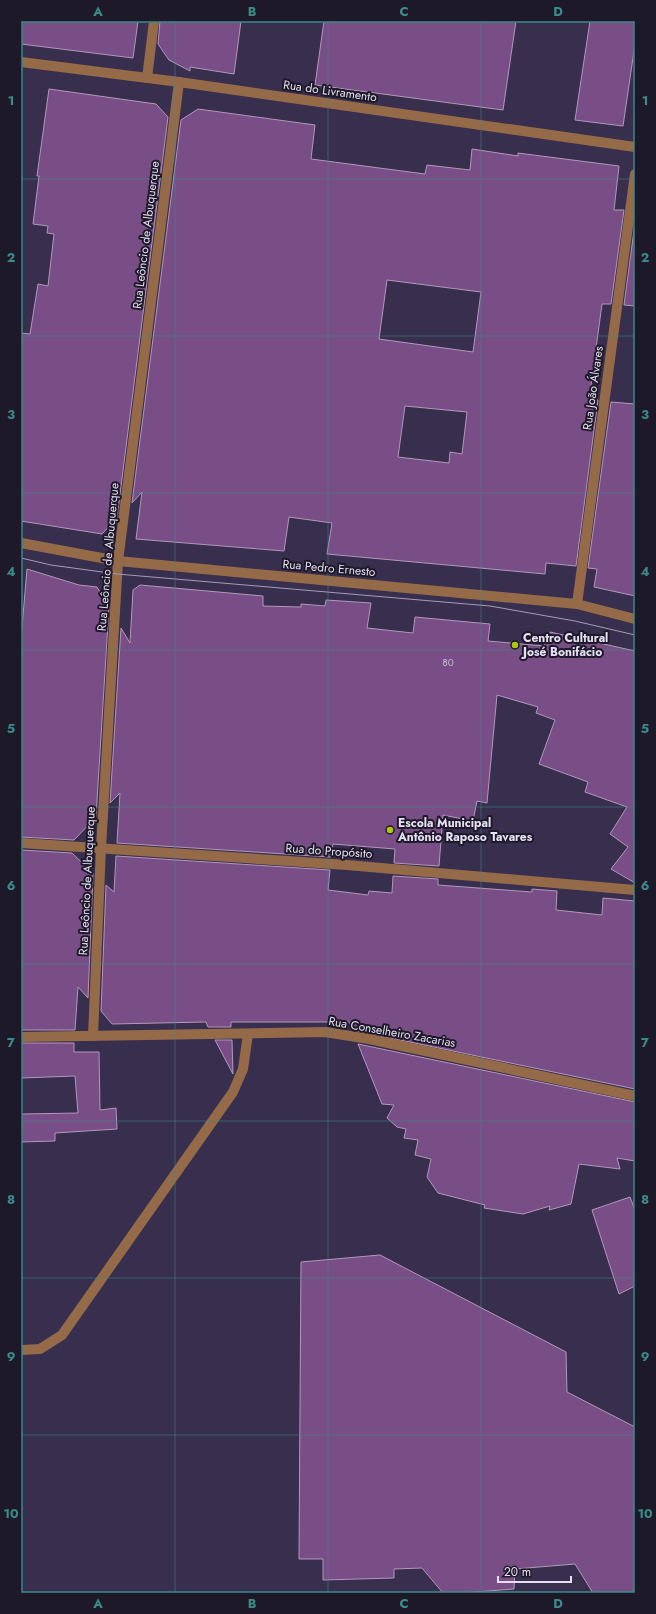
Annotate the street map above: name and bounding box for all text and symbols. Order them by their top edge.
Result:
text: A [92,2,103,21]
text: B [248,2,257,21]
text: C [399,2,409,21]
text: D [553,2,563,21]
street label: Rua do Livramento [282,76,378,107]
text: 1 [8,91,14,110]
text: 1 [642,91,648,110]
street label: Rua Leôncio de Albuquerque [128,160,164,310]
text: 2 [7,248,15,267]
text: 2 [641,248,649,267]
street label: Rua João Álvares [578,345,608,431]
text: 3 [7,405,15,424]
text: 3 [641,405,649,424]
street label: Rua Leôncio de Albuquerque [93,482,123,632]
street label: Rua Pedro Ernesto [282,555,377,581]
text: 4 [6,562,16,581]
text: 4 [640,562,650,581]
place label: Centro Cultural José Bonifácio [521,629,608,661]
marker: Centro Cultural José Bonifácio [510,640,520,650]
house number: 80 [442,655,454,670]
text: 5 [7,719,15,738]
text: 5 [641,719,649,738]
street label: Rua Leôncio de Albuquerque [74,806,100,956]
place label: Escola Municipal Antônio Raposo Tavares [397,814,533,846]
marker: Escola Municipal Antônio Raposo Tavares [385,825,395,835]
street label: Rua do Propósito [285,839,373,863]
text: 6 [7,876,16,895]
text: 6 [641,876,650,895]
street label: Rua Conselheiro Zacarias [327,1012,457,1052]
text: 7 [7,1033,15,1052]
text: 7 [641,1033,649,1052]
text: 8 [7,1190,15,1209]
text: 8 [641,1190,649,1209]
text: 9 [7,1347,16,1366]
text: 9 [641,1347,650,1366]
text: 10 [3,1504,19,1523]
text: 10 [637,1504,653,1523]
scale bar [498,1558,571,1584]
text: 20 m [504,1563,531,1581]
text: A [92,1594,103,1613]
text: B [248,1594,257,1613]
text: C [399,1594,409,1613]
text: D [553,1594,563,1613]

